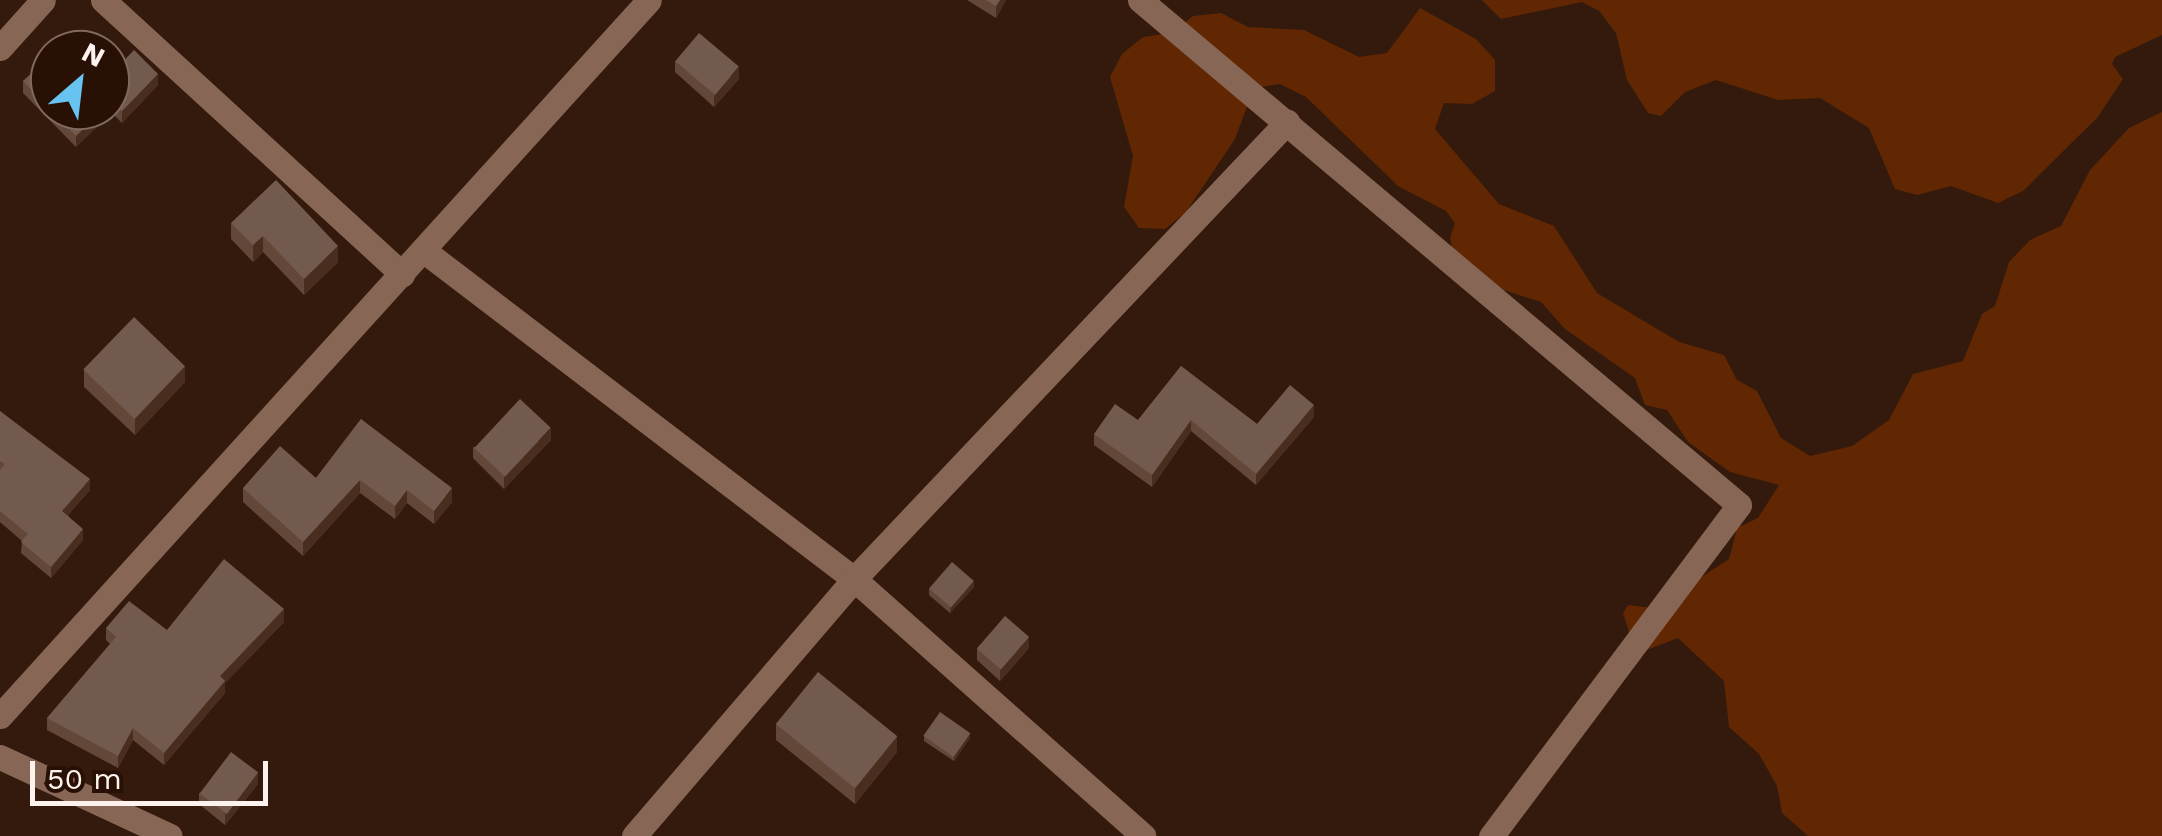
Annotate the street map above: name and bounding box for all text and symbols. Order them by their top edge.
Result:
north arrow [30,30,130,130]
text: N [76,35,110,74]
scale bar [35,741,272,803]
text: 50 m [47,761,122,796]

